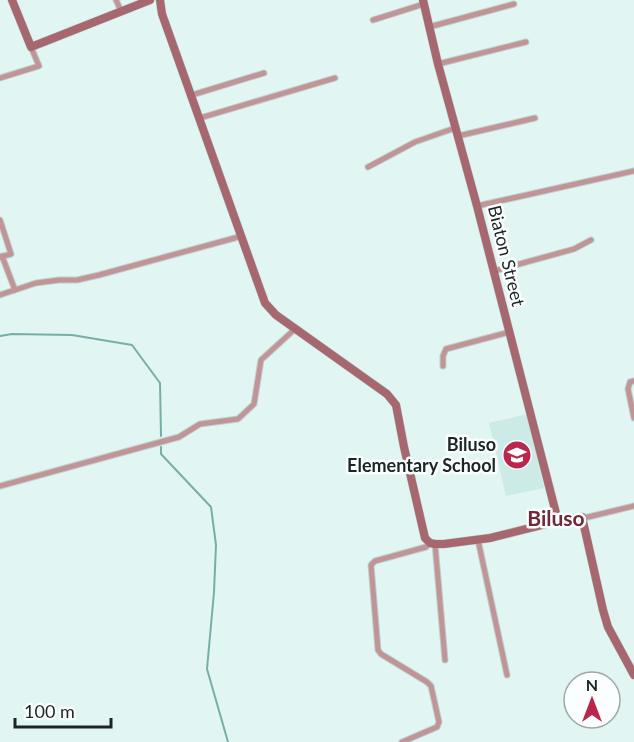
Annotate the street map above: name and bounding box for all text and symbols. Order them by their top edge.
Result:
street label: Biaton Street [484,203,530,309]
place label: Biluso Elementary School [347,433,496,476]
school or university icon: Biluso Elementary School [501,439,533,471]
district label: Biluso [527,505,585,530]
north arrow [562,670,622,730]
text: N [586,675,598,694]
scale bar [15,691,111,729]
text: 100 m [24,700,75,722]

